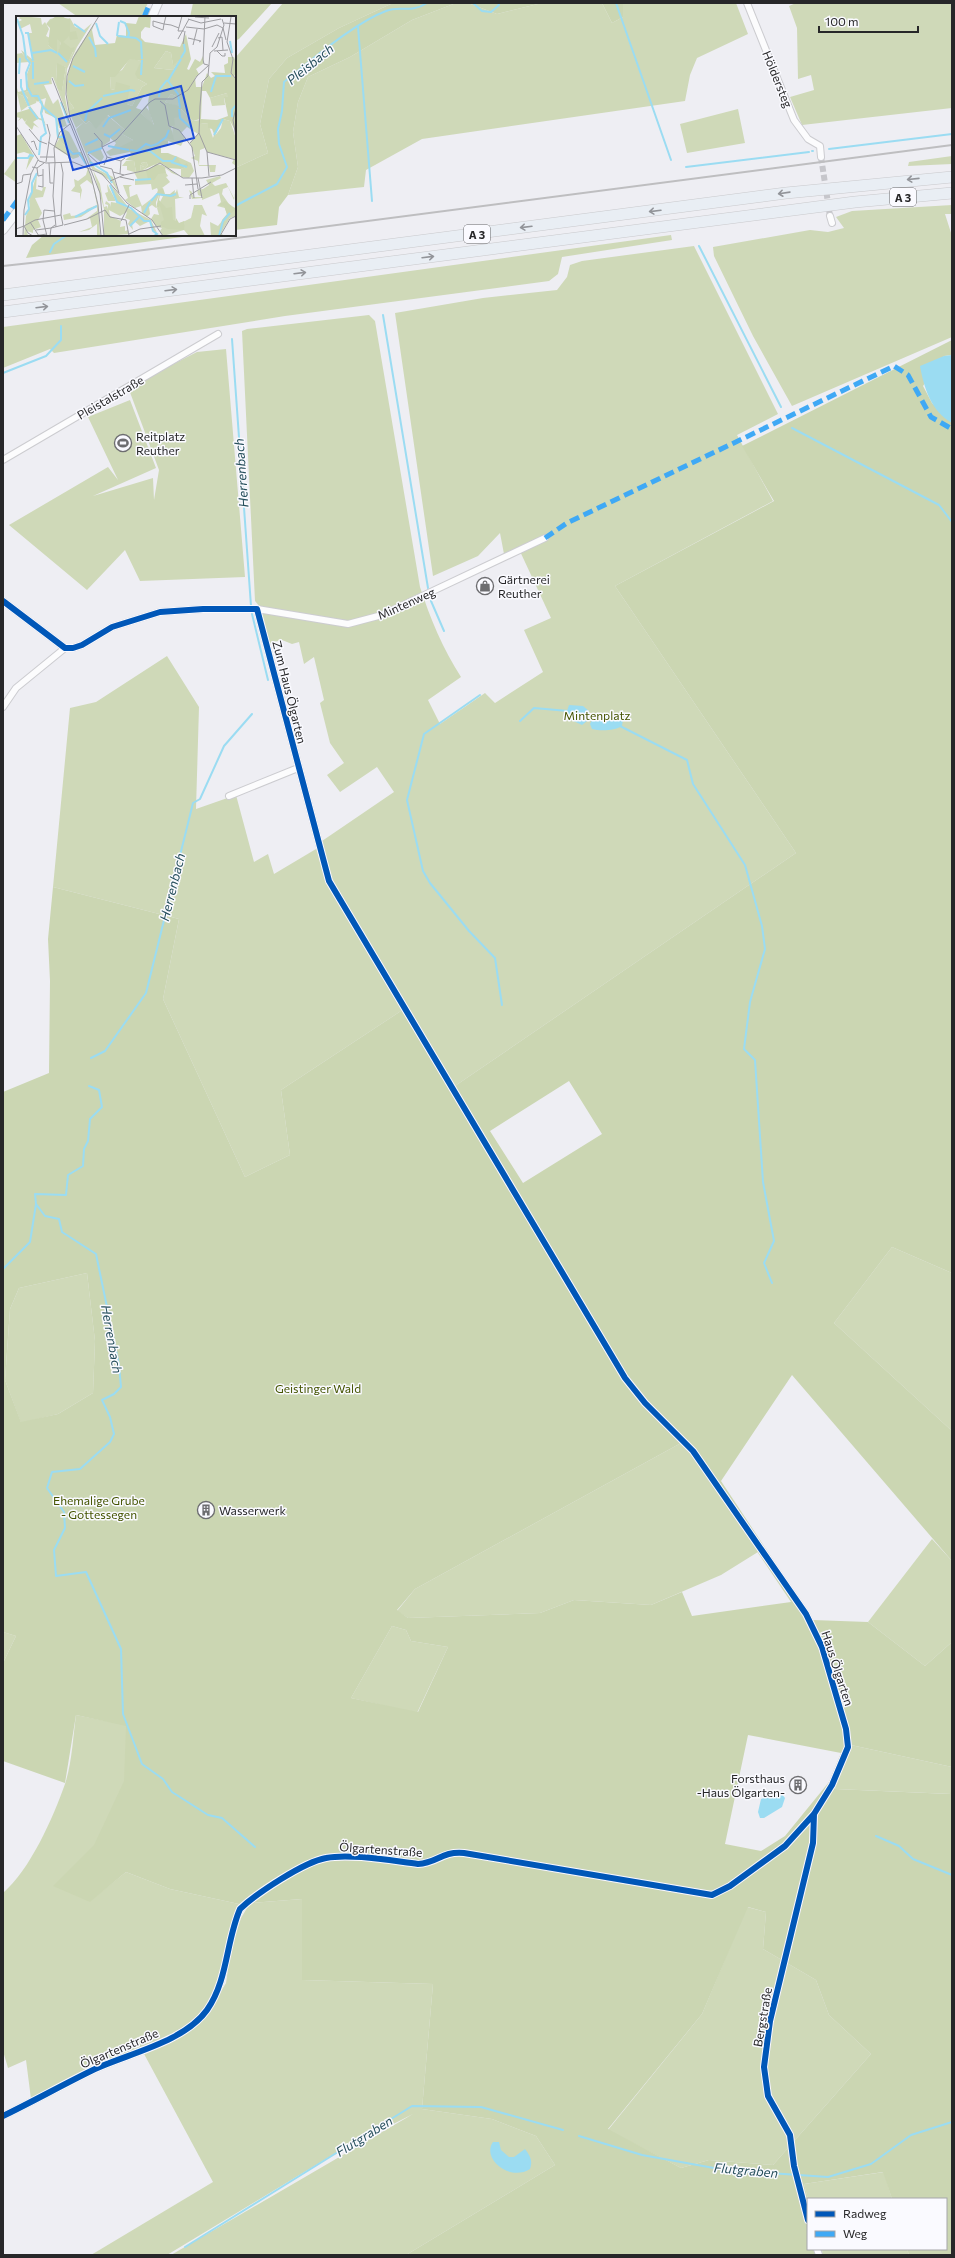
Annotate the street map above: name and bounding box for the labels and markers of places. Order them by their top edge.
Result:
place label: Reitplatz Reuther [136,429,185,457]
sports icon: Reitplatz Reuther [113,433,133,453]
place label: Gärtnerei Reuther [498,572,550,600]
shop icon: Gärtnerei Reuther [475,576,495,596]
building icon: Wasserwerk [196,1500,216,1520]
place label: Wasserwerk [219,1503,286,1517]
place label: Forsthaus -Haus Ölgarten- [697,1771,785,1799]
building icon: Forsthaus -Haus Ölgarten- [788,1775,808,1795]

